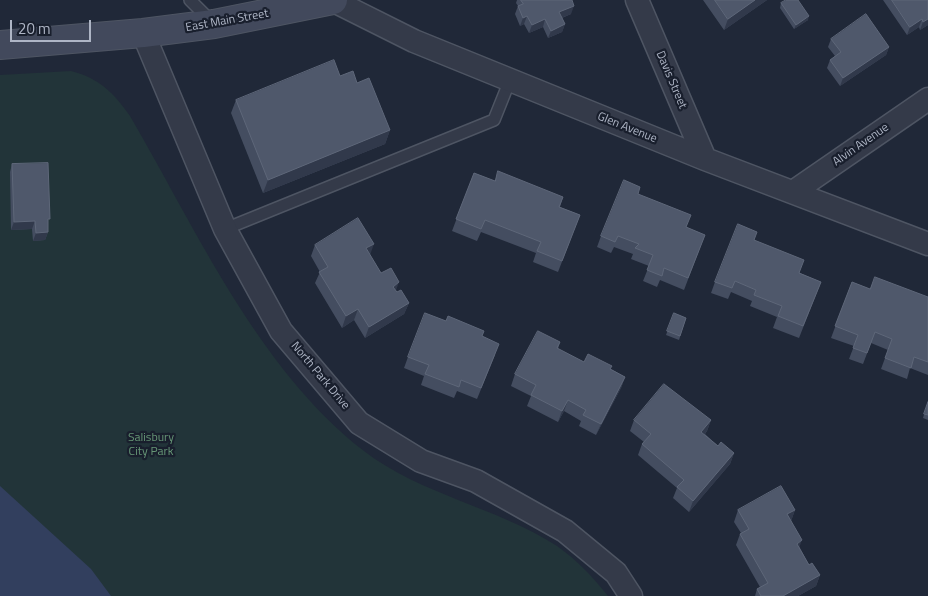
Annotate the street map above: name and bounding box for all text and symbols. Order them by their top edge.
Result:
street label: East Main Street [184,7,270,35]
scale bar [12,10,94,42]
text: 20 m [18,17,51,40]
street label: Davis Street [652,49,690,111]
street label: Glen Avenue [595,110,659,146]
street label: Alvin Avenue [830,120,892,170]
street label: North Park Drive [288,339,352,413]
park label: Salisbury City Park [128,431,174,459]

